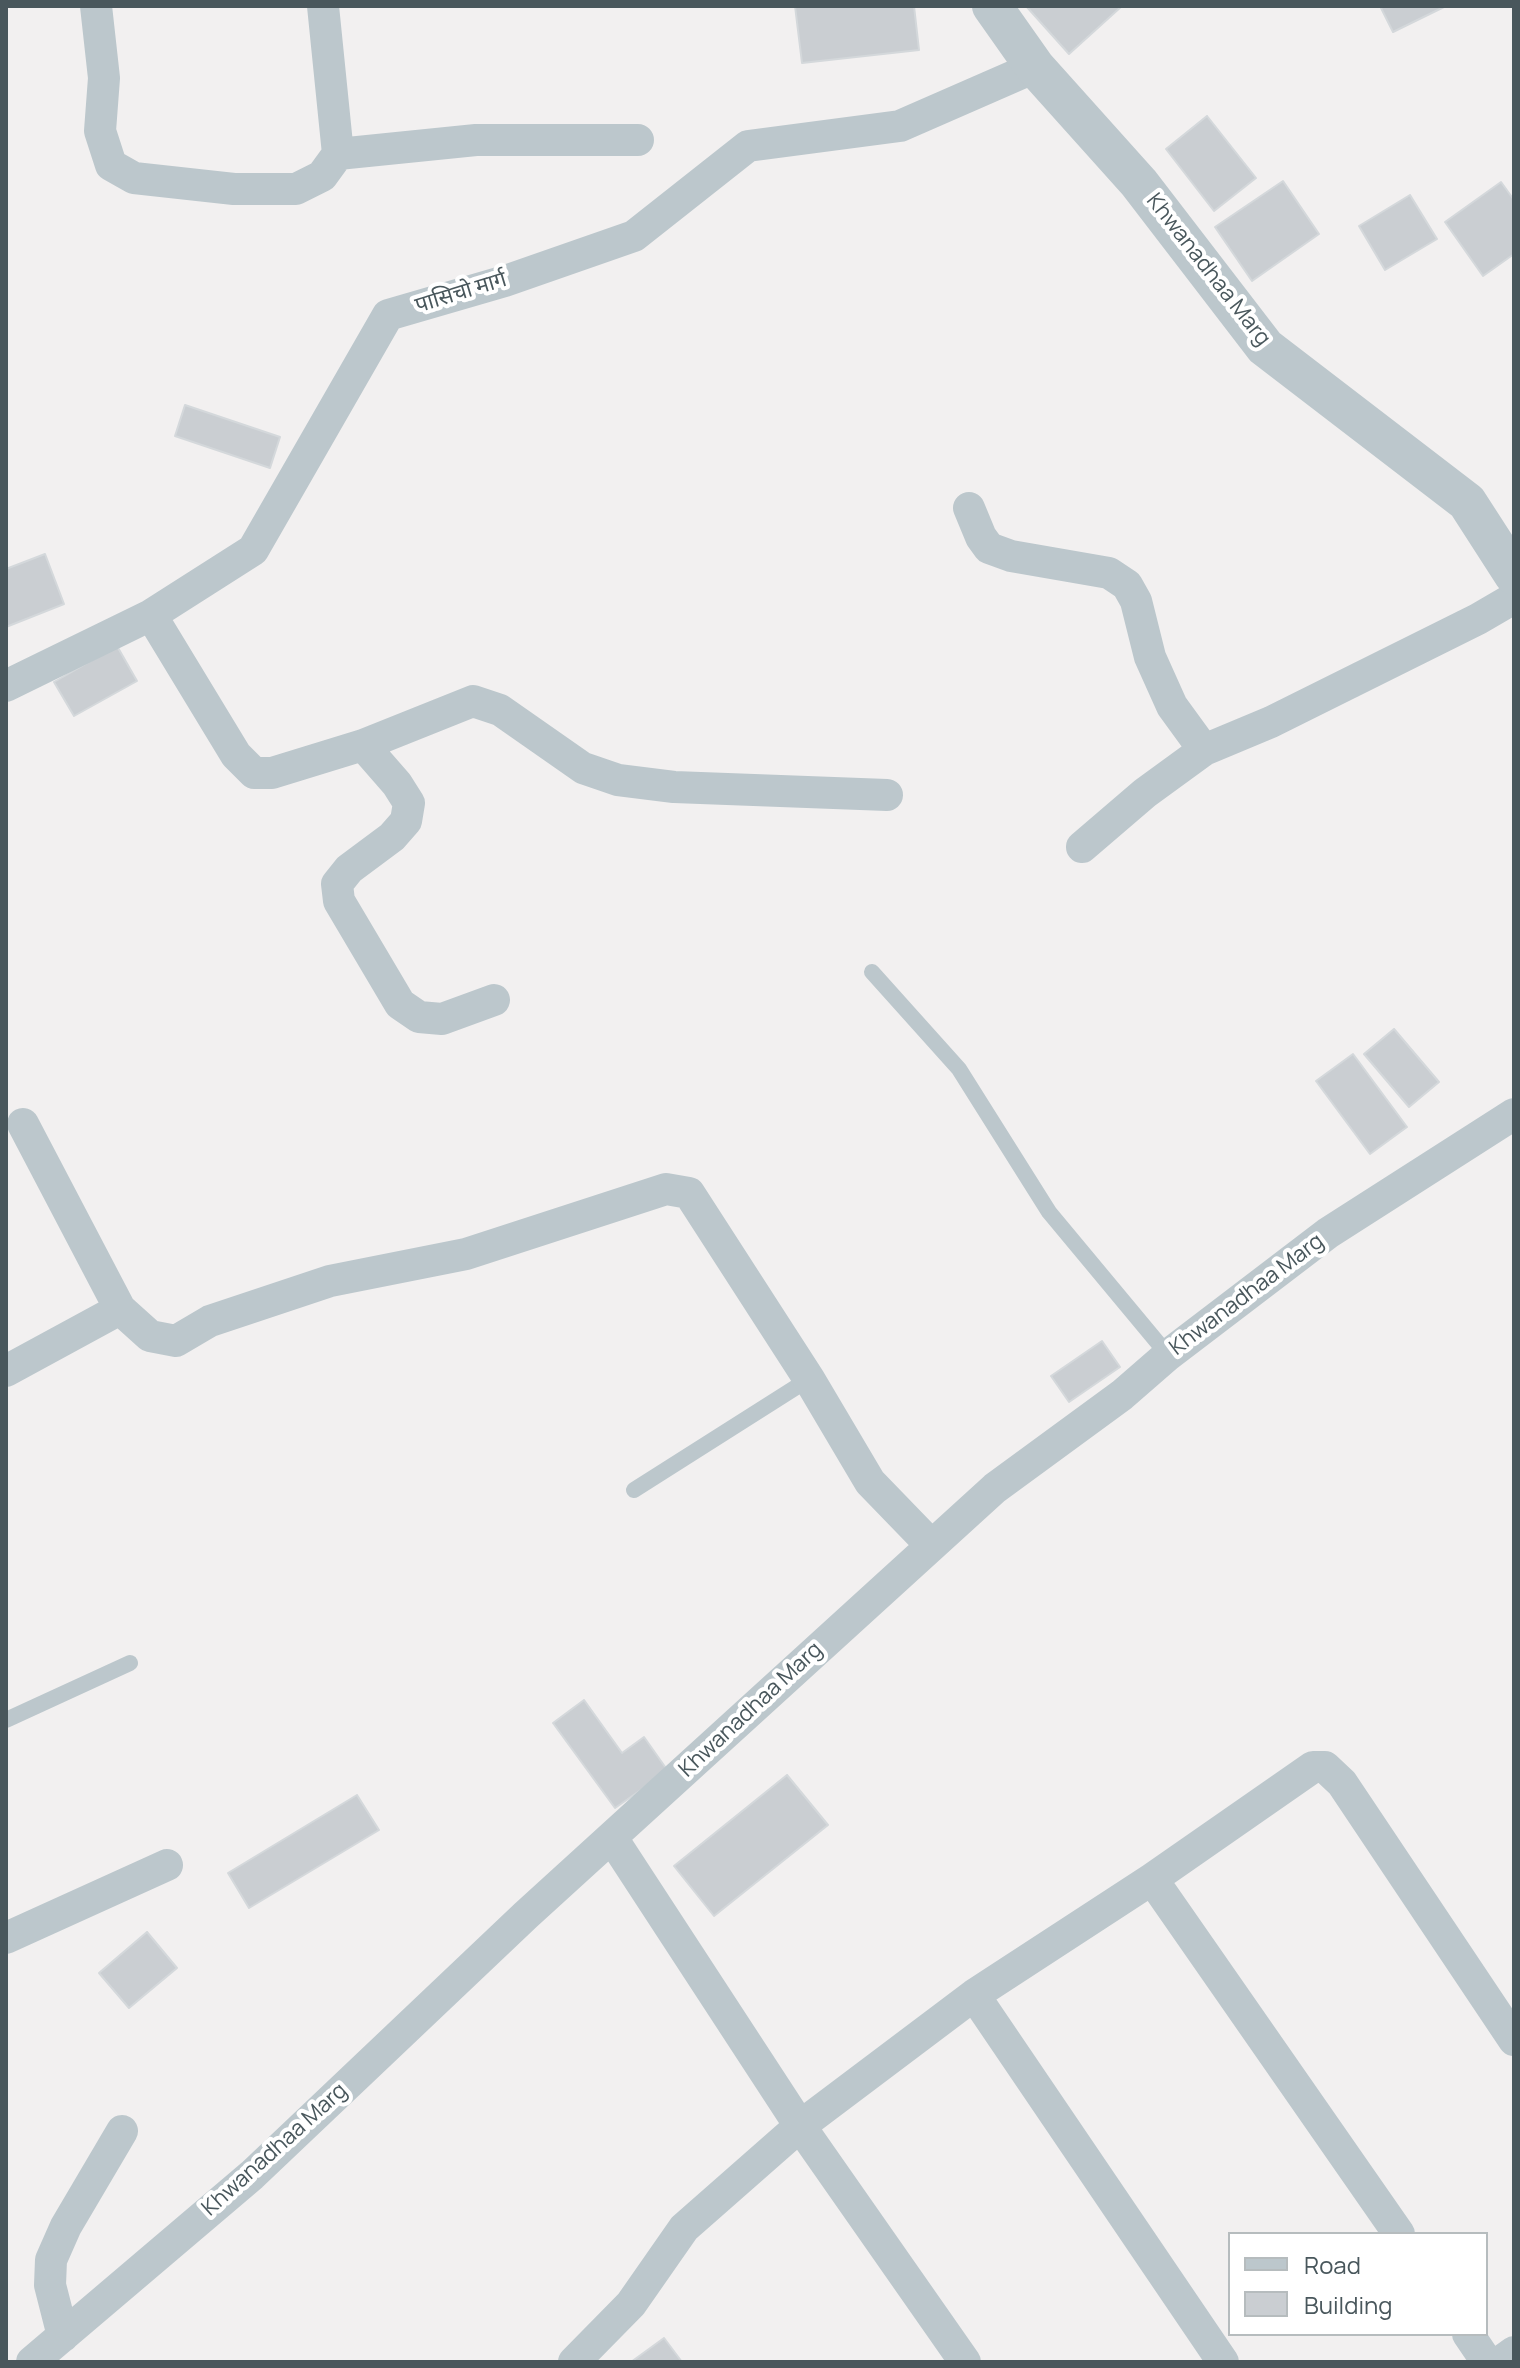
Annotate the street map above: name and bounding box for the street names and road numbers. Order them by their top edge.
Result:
street label: Khwanadhaa Marg [1140,189,1276,351]
street label: पासिचो मार्ग [412,267,510,319]
street label: Khwanadhaa Marg [1165,1228,1329,1362]
street label: Khwanadhaa Marg [674,1637,828,1783]
street label: Khwanadhaa Marg [197,2078,353,2222]

